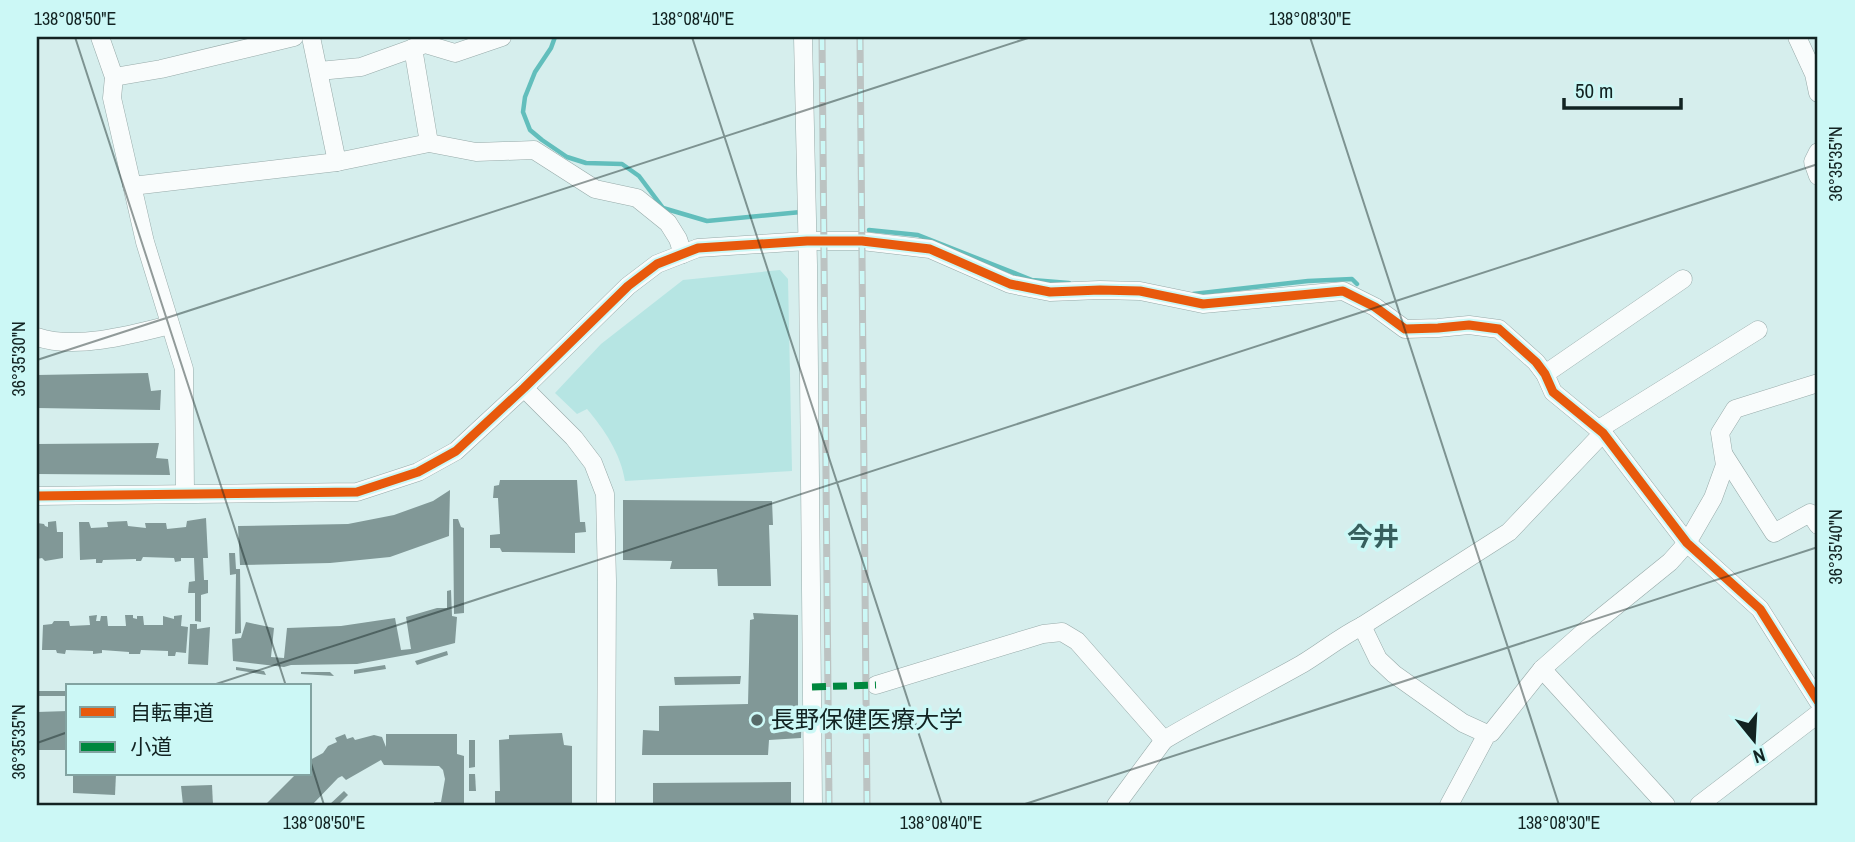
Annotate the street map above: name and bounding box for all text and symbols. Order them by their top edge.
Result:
text: 138°08'50"E [34,6,116,31]
text: 138°08'40"E [652,6,734,31]
text: 138°08'30"E [1269,6,1351,31]
scale bar [1564,66,1682,110]
text: 50 m [1575,76,1613,105]
text: 36°35'35"N [1823,126,1848,202]
text: 36°35'30"N [6,321,31,397]
text: 36°35'40"N [1823,509,1848,585]
district label: 今井 [1347,519,1399,554]
legend [66,684,312,776]
text: 自転車道 [130,698,214,727]
place label: 長野保健医療大学 [771,703,963,735]
text: 36°35'35"N [6,704,31,780]
north arrow [1718,706,1788,776]
marker: 長野保健医療大学 [749,712,765,728]
text: 小道 [130,732,172,761]
text: N [1750,742,1769,770]
text: 138°08'50"E [283,810,365,835]
text: 138°08'40"E [900,810,982,835]
text: 138°08'30"E [1518,810,1600,835]

